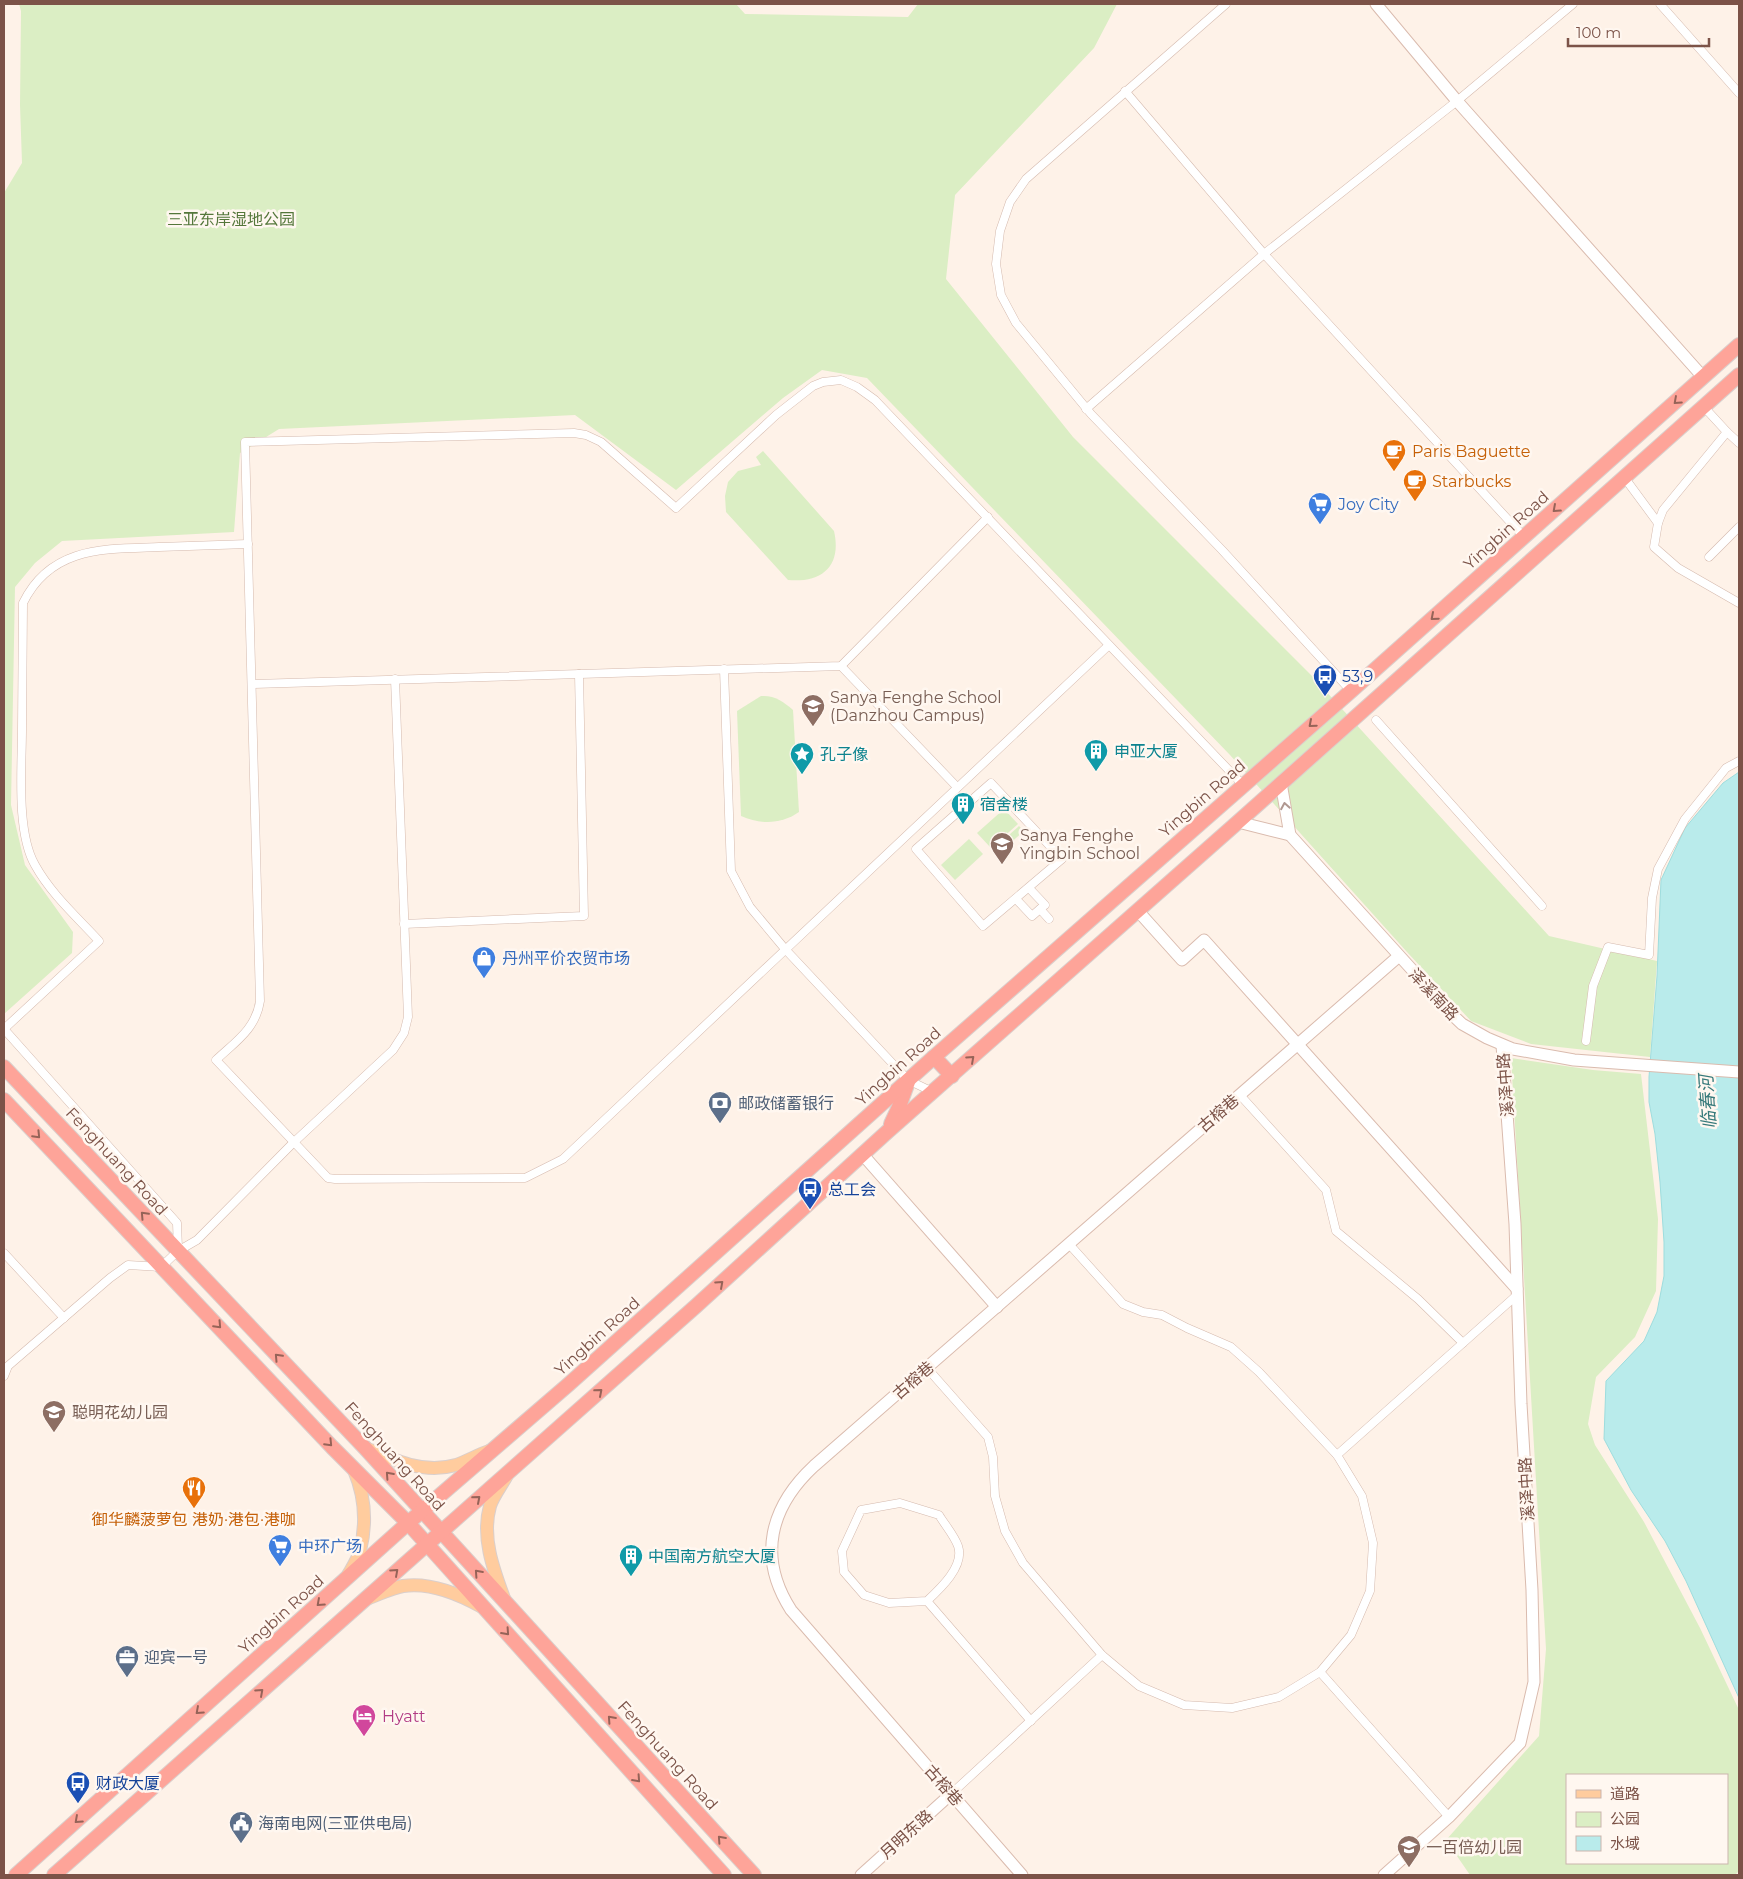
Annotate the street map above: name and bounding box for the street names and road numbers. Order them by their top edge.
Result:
street label: Yingbin Road [1460,487,1553,574]
street label: Yingbin Road [1155,756,1249,841]
street label: 泽溪南路 [1405,964,1462,1024]
street label: Yingbin Road [852,1023,945,1110]
street label: 溪泽中路 [1494,1052,1517,1118]
street label: 古榕巷 [1194,1090,1243,1136]
street label: Fenghuang Road [62,1104,171,1219]
street label: Yingbin Road [551,1293,644,1380]
street label: 古榕巷 [889,1357,938,1403]
street label: Fenghuang Road [341,1398,449,1515]
street label: 溪泽中路 [1515,1457,1538,1521]
street label: Yingbin Road [235,1571,328,1658]
street label: Fenghuang Road [614,1697,722,1814]
street label: 古榕巷 [921,1761,967,1810]
street label: 月明东路 [876,1806,936,1863]

